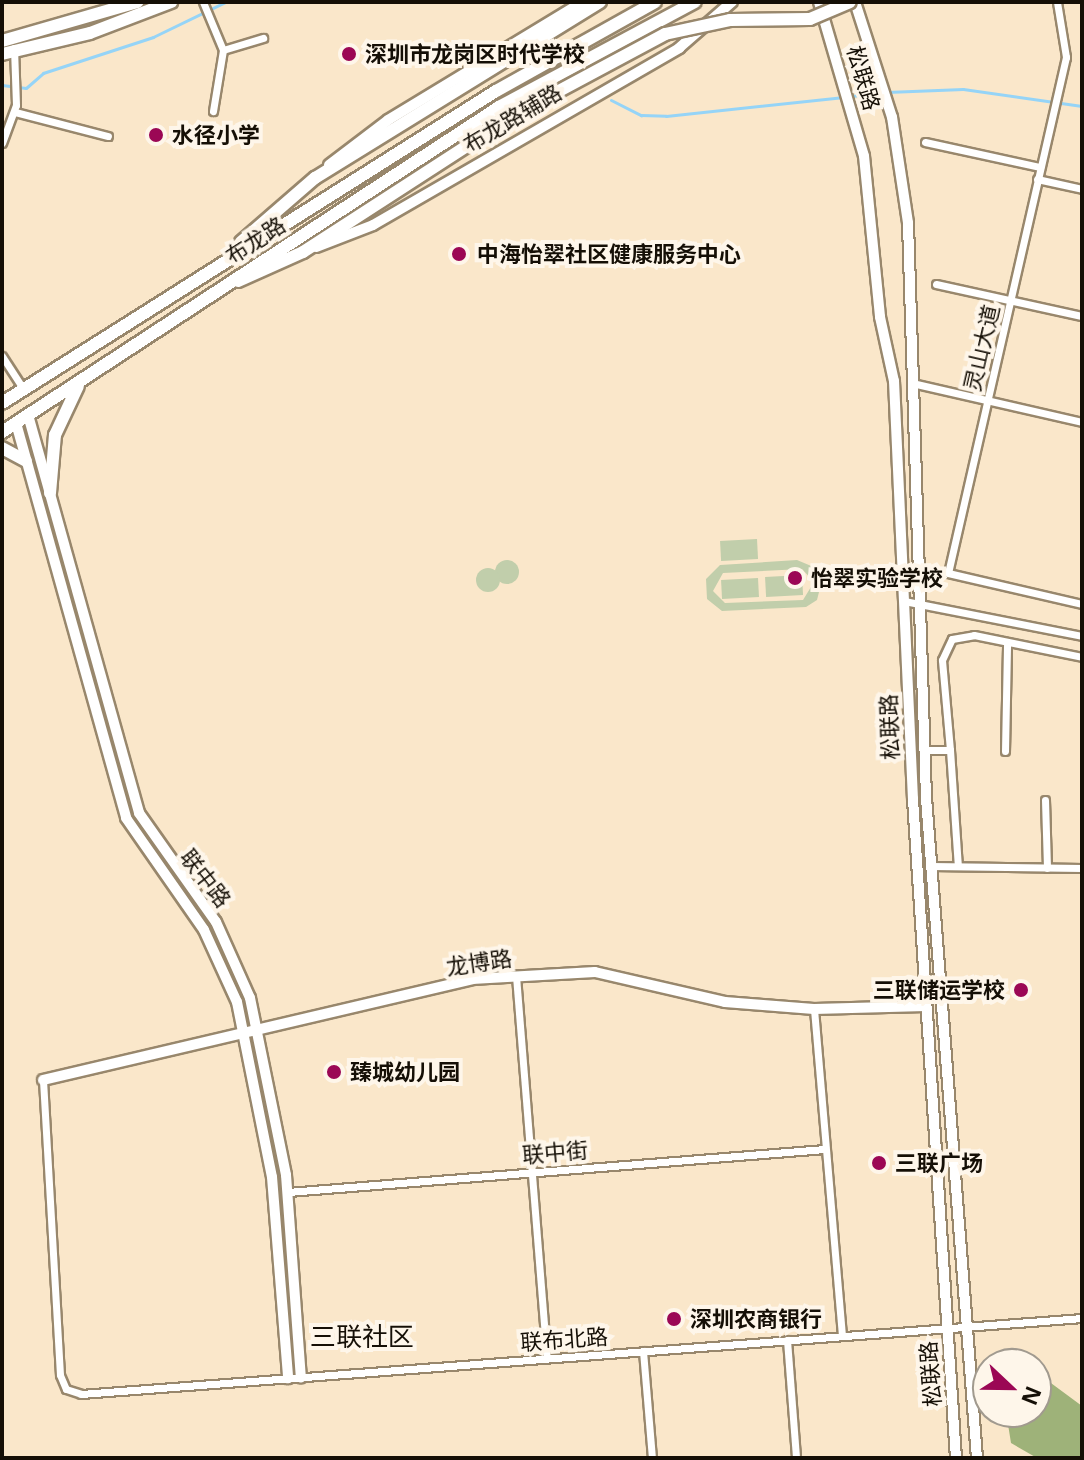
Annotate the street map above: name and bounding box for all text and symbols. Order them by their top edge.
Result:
place label: 深圳市龙岗区时代学校 [365,41,585,67]
street label: 松联路 [842,43,886,113]
marker: 深圳市龙岗区时代学校 [340,45,358,63]
street label: 布龙路辅路 [458,78,566,158]
place label: 水径小学 [172,122,260,148]
marker: 水径小学 [147,126,165,144]
street label: 布龙路 [220,211,290,269]
place label: 中海怡翠社区健康服务中心 [477,241,741,267]
marker: 中海怡翠社区健康服务中心 [448,243,470,265]
street label: 灵山大道 [958,302,1004,394]
place label: 怡翠实验学校 [811,565,943,591]
marker: 怡翠实验学校 [786,569,804,587]
street label: 松联路 [875,694,903,760]
street label: 联中路 [175,844,237,912]
street label: 龙博路 [444,944,514,980]
place label: 三联储运学校 [873,977,1005,1003]
marker: 三联储运学校 [1012,981,1030,999]
place label: 臻城幼儿园 [350,1059,460,1085]
marker: 臻城幼儿园 [325,1063,343,1081]
street label: 联中街 [521,1136,589,1168]
place label: 三联广场 [895,1150,983,1176]
marker: 三联广场 [870,1154,888,1172]
place label: 深圳农商银行 [690,1306,822,1332]
marker: 深圳农商银行 [665,1310,683,1328]
district label: 三联社区 [310,1321,414,1353]
street label: 联布北路 [519,1323,609,1355]
street label: 松联路 [915,1340,945,1408]
north arrow [972,1348,1052,1428]
text: N [1015,1382,1050,1410]

